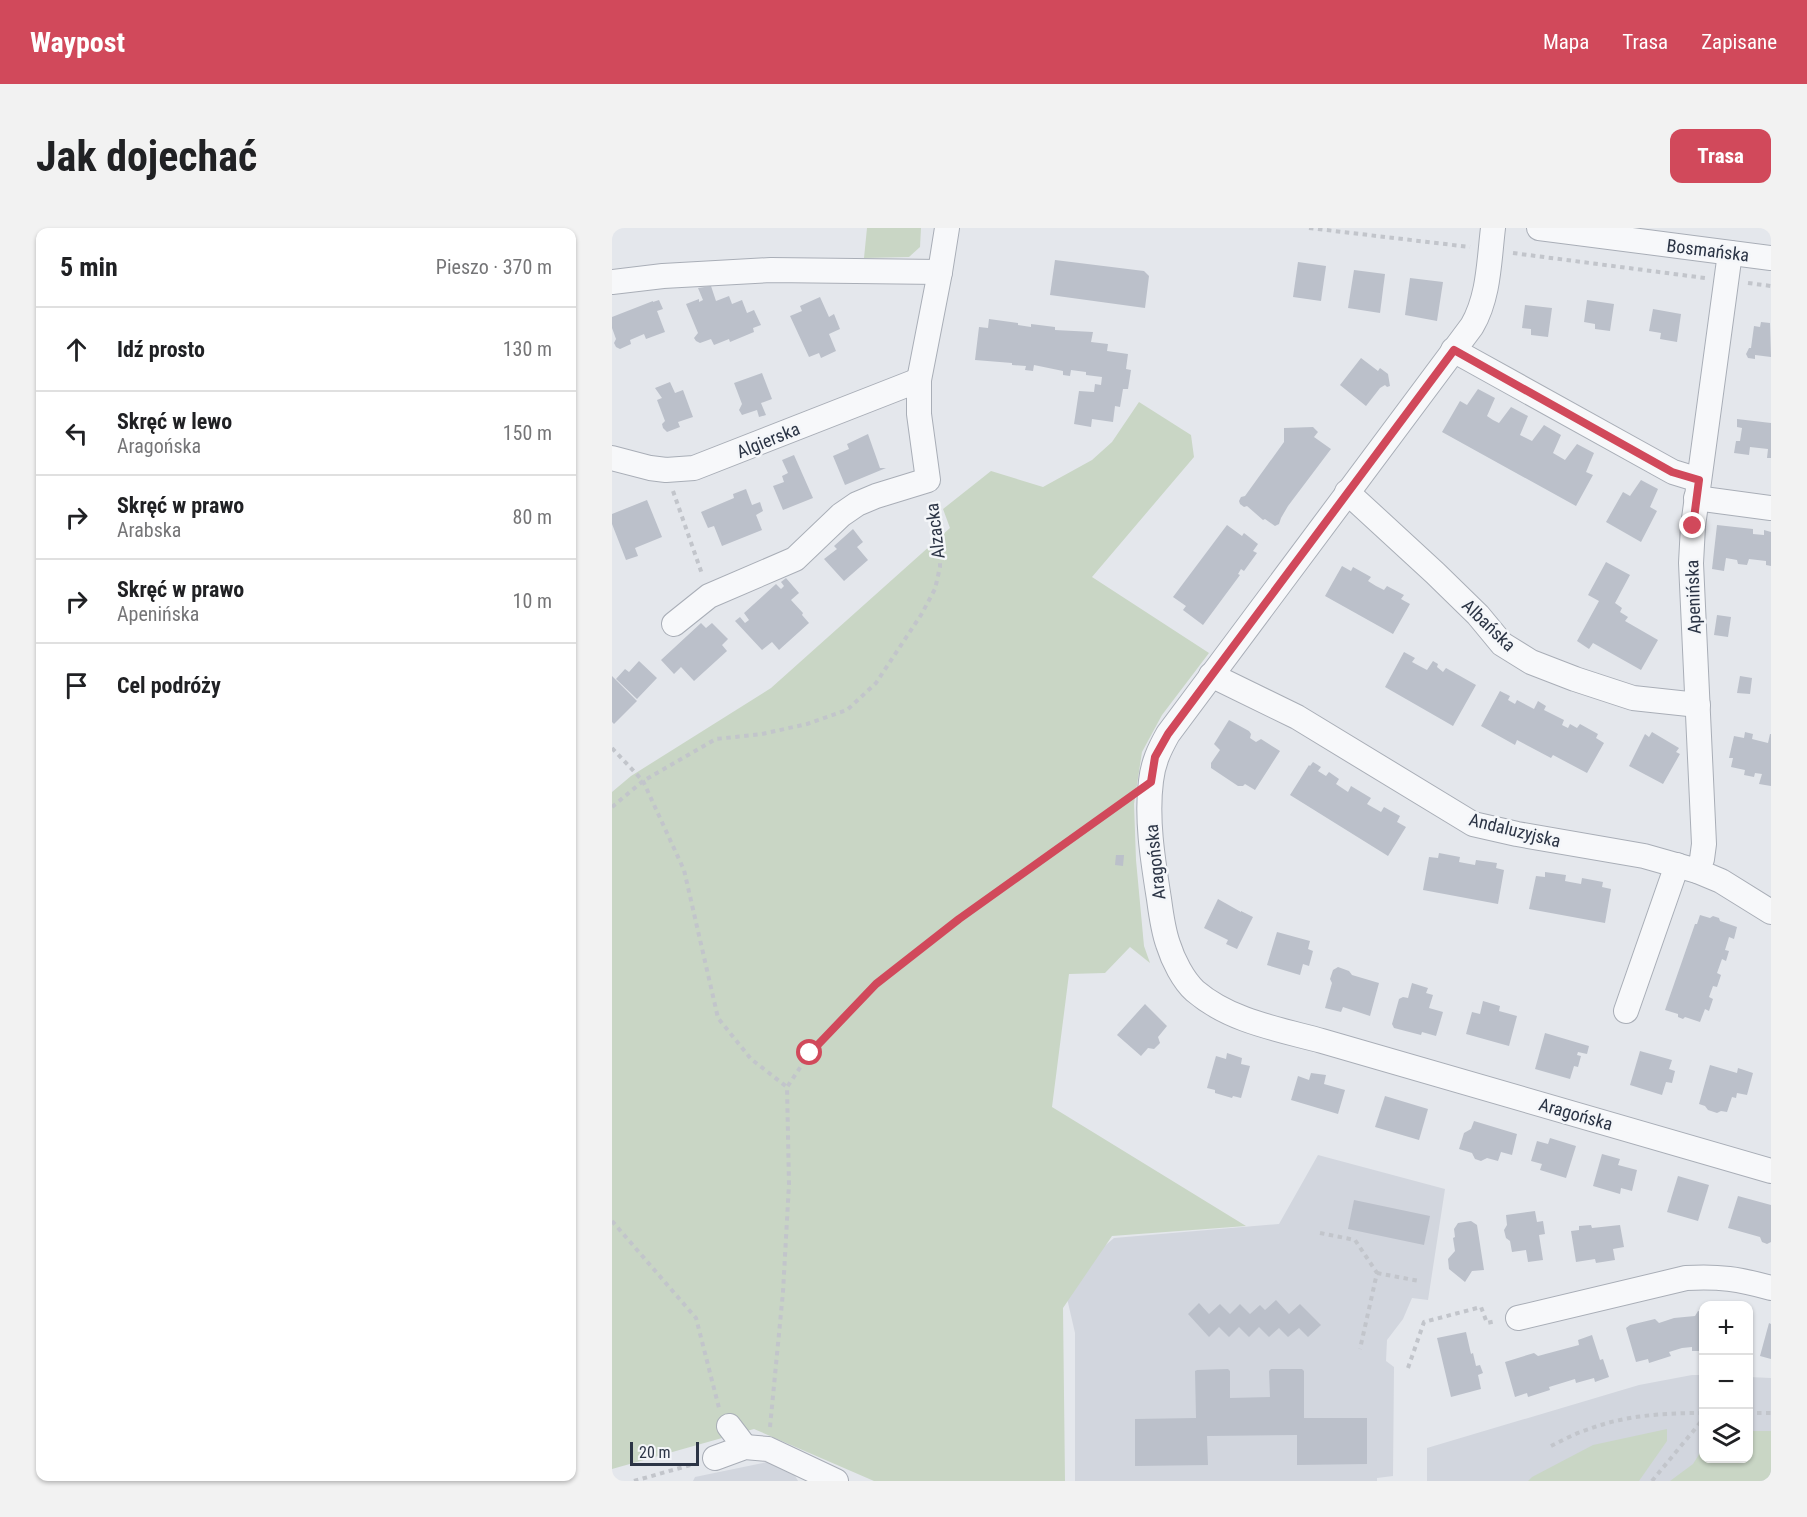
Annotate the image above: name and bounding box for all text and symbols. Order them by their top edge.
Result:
text: Waypost [30,26,125,59]
text: Mapa [1543,30,1589,54]
text: Trasa [1622,30,1668,54]
text: Zapisane [1701,30,1777,54]
button: Trasa [1670,129,1771,183]
text: Jak dojechać [36,132,257,181]
street label: Bosmańska [1666,235,1750,265]
text: 5 min [60,252,118,282]
text: Pieszo · 370 m [436,255,552,279]
icon: ahead [60,333,93,366]
text: Idź prosto [117,337,205,362]
text: 130 m [503,337,552,361]
text: Skręć w lewo [117,409,232,434]
icon: left [60,417,93,450]
street label: Algierska [733,418,803,462]
text: 150 m [503,421,552,445]
text: Aragońska [117,434,201,458]
text: Skręć w prawo [117,493,244,518]
icon: right [60,501,93,534]
street label: Alzacka [921,502,949,560]
text: 80 m [513,505,552,529]
route end [1679,512,1705,538]
text: Arabska [117,518,181,542]
street label: Apenińska [1681,560,1705,634]
text: Skręć w prawo [117,577,244,602]
icon: right [60,585,93,618]
text: 10 m [513,589,552,613]
street label: Albańska [1458,595,1520,655]
text: Apenińska [117,602,199,626]
icon: arrive [60,669,93,702]
text: Cel podróży [117,673,221,698]
street label: Andaluzyjska [1467,808,1563,852]
street label: Aragońska [1141,823,1169,901]
route start [796,1039,822,1065]
street label: Aragońska [1537,1093,1615,1135]
map controls [1699,1301,1753,1463]
button: + [1699,1301,1753,1355]
button: − [1699,1355,1753,1409]
button: layers [1699,1409,1753,1463]
scale bar [630,1439,699,1466]
text: 20 m [639,1443,671,1462]

